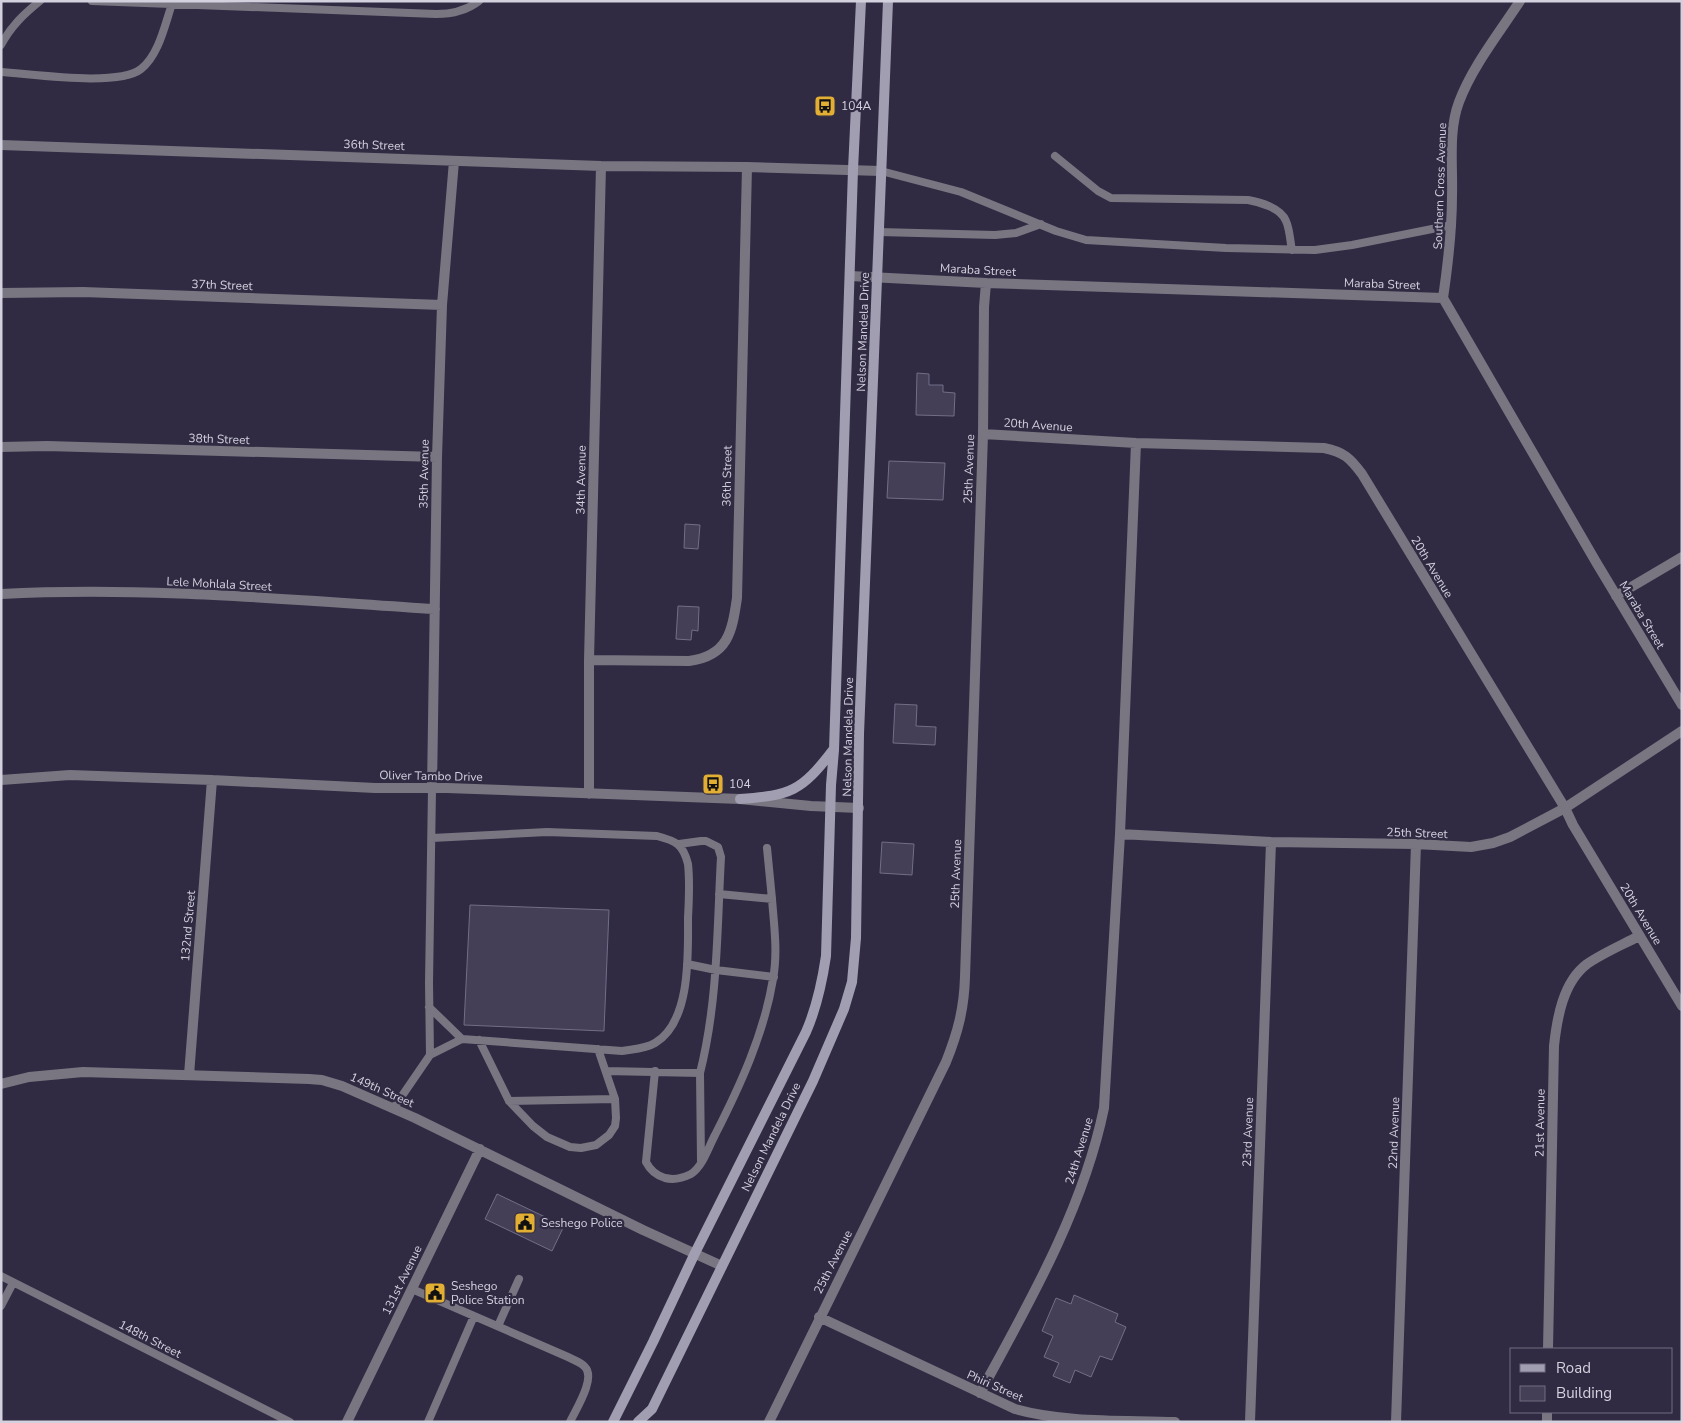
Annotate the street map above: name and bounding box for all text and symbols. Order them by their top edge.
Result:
bus stop icon: 104A [813,94,837,118]
place label: 104A [841,98,872,114]
street label: Southern Cross Avenue [1430,122,1450,250]
street label: 36th Street [343,136,406,154]
street label: Maraba Street [939,260,1017,280]
street label: Nelson Mandela Drive [853,272,873,392]
street label: Maraba Street [1344,275,1421,293]
street label: 37th Street [191,276,254,294]
street label: 20th Avenue [1003,415,1073,435]
street label: 38th Street [188,430,251,448]
street label: 25th Avenue [960,434,978,504]
street label: 35th Avenue [415,439,433,509]
street label: 36th Street [718,444,736,507]
street label: 34th Avenue [572,445,590,515]
street label: 20th Avenue [1407,533,1457,601]
street label: Lele Mohlala Street [166,573,273,595]
street label: Maraba Street [1615,578,1669,653]
street label: Nelson Mandela Drive [839,677,857,797]
street label: Oliver Tambo Drive [379,767,483,785]
bus stop icon: 104 [701,772,725,796]
place label: 104 [729,776,751,792]
street label: 25th Street [1386,824,1449,842]
street label: 25th Avenue [947,839,965,909]
street label: 20th Avenue [1616,880,1666,948]
street label: 132nd Street [177,889,199,962]
street label: 149th Street [347,1069,417,1112]
street label: Nelson Mandela Drive [738,1080,804,1194]
street label: 21st Avenue [1531,1089,1549,1157]
street label: 23rd Avenue [1239,1097,1257,1167]
street label: 22nd Avenue [1385,1097,1403,1169]
street label: 24th Avenue [1061,1116,1097,1186]
public building icon: Seshego Police [513,1211,537,1235]
place label: Seshego Police [541,1215,623,1231]
street label: 25th Avenue [810,1227,856,1297]
street label: 131st Avenue [378,1243,426,1317]
place label: Seshego Police Station [451,1278,525,1308]
public building icon: Seshego Police Station [423,1281,447,1305]
street label: 148th Street [116,1316,185,1362]
legend [1510,1348,1673,1413]
text: Road [1556,1358,1591,1378]
street label: Phiri Street [964,1366,1026,1406]
text: Building [1556,1383,1612,1403]

